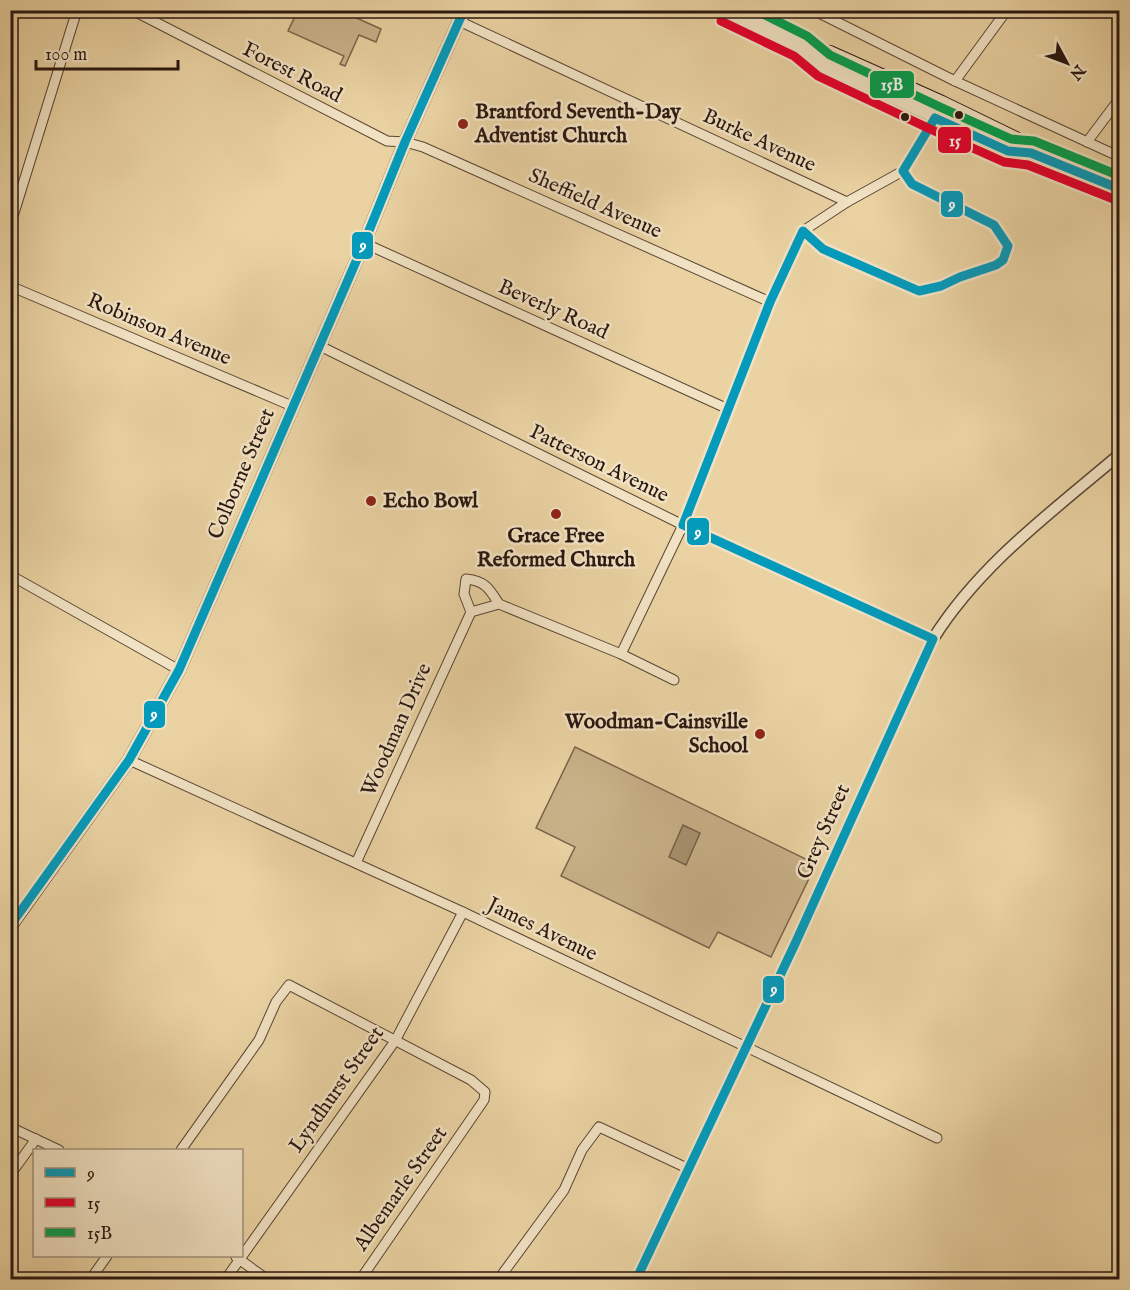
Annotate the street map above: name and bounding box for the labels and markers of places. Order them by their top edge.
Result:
place label: Brantford Seventh-Day Adventist Church [474,99,682,150]
unlabelled marker [953,109,965,121]
unlabelled marker [899,111,911,123]
marker: Brantford Seventh-Day Adventist Church [456,117,470,131]
place label: Echo Bowl [383,488,479,515]
marker: Echo Bowl [364,494,378,508]
marker: Grace Free Reformed Church [549,507,563,521]
place label: Grace Free Reformed Church [477,523,636,574]
place label: Woodman-Cainsville School [564,709,749,760]
marker: Woodman-Cainsville School [753,727,767,741]

